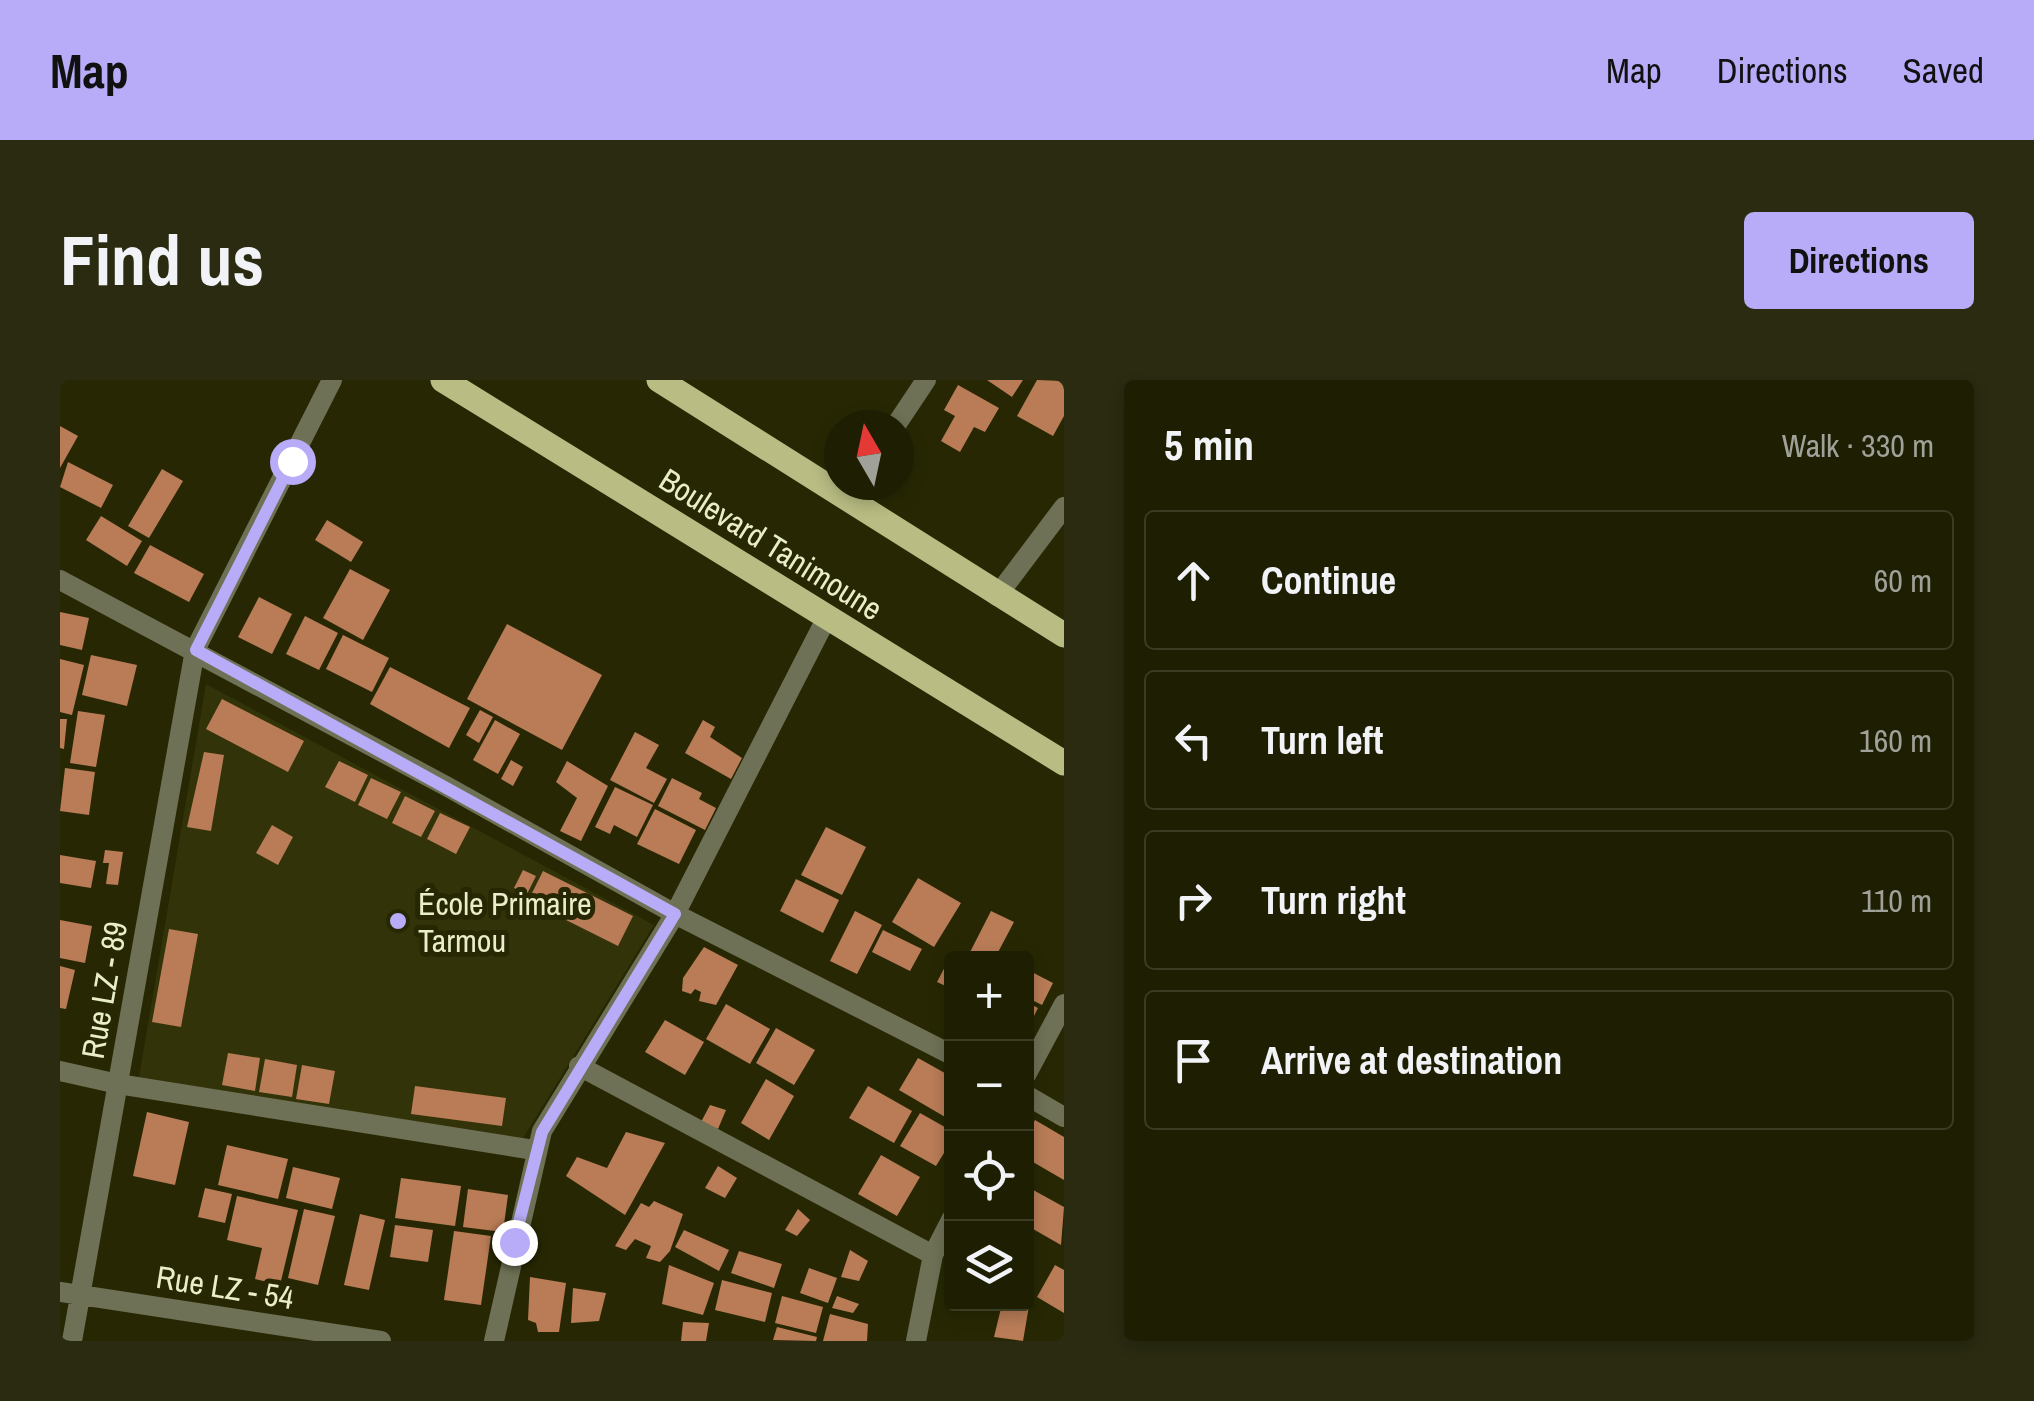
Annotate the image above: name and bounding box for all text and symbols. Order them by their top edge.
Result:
text: Map [50,38,129,103]
text: Map [1606,47,1662,94]
text: Directions [1717,47,1848,94]
text: Saved [1903,47,1984,94]
button: Directions [1744,212,1974,309]
text: Find us [60,213,264,307]
north arrow [824,410,914,500]
text: 5 min [1164,417,1254,473]
text: Walk · 330 m [1782,424,1934,467]
route start [270,439,316,485]
street label: Boulevard Tanimoune [651,458,891,630]
icon: ahead [1166,553,1221,608]
text: Continue [1261,555,1396,606]
text: 60 m [1874,559,1932,602]
icon: left [1166,713,1221,768]
text: Turn left [1261,715,1383,766]
text: 160 m [1859,719,1932,762]
icon: right [1166,873,1221,928]
text: Turn right [1261,875,1406,926]
text: 110 m [1861,879,1932,922]
place label: École Primaire Tarmou [418,882,592,962]
marker: École Primaire Tarmou [387,910,409,932]
street label: Rue LZ - 89 [71,918,137,1062]
map controls [944,951,1034,1311]
button: + [944,951,1034,1041]
icon: arrive [1166,1033,1221,1088]
text: Arrive at destination [1261,1035,1562,1086]
button: − [944,1041,1034,1131]
button: locate [944,1131,1034,1221]
route end [492,1220,538,1266]
button: layers [944,1221,1034,1311]
street label: Rue LZ - 54 [153,1255,297,1319]

